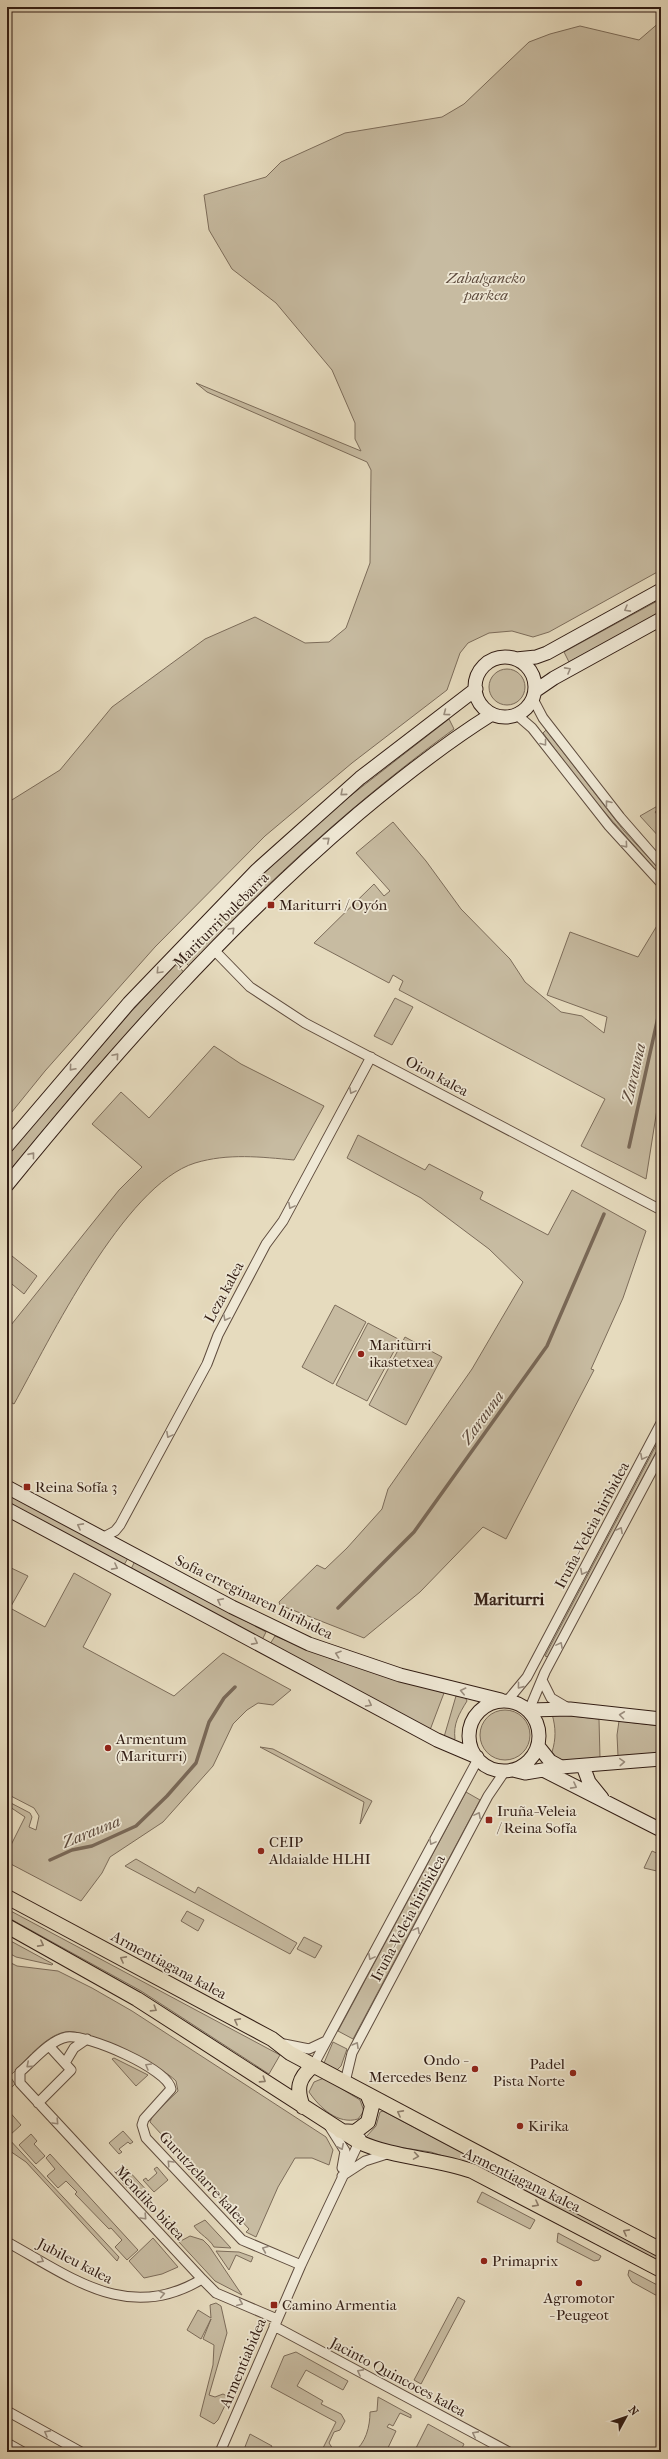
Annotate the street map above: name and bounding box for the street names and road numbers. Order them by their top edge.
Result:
street label: Mariturri bulebarra [169,868,273,972]
street label: Oion kalea [402,1052,472,1101]
street label: Leza kalea [200,1258,248,1326]
street label: Iruña-Veleia hiribidea [551,1458,633,1591]
street label: Sofia erreginaren hiribidea [172,1551,337,1644]
street label: Iruña-Veleia hiribidea [367,1851,449,1984]
street label: Armentiagana kalea [107,1927,231,2004]
street label: Gurutzelarre kalea [155,2128,251,2229]
street label: Armentiagana kalea [460,2143,584,2217]
street label: Mendiko bidea [111,2162,190,2245]
street label: Jubileu kalea [33,2234,117,2288]
street label: Armentiabidea [216,2314,270,2412]
street label: Jacinto Quincoces kalea [326,2333,470,2421]

